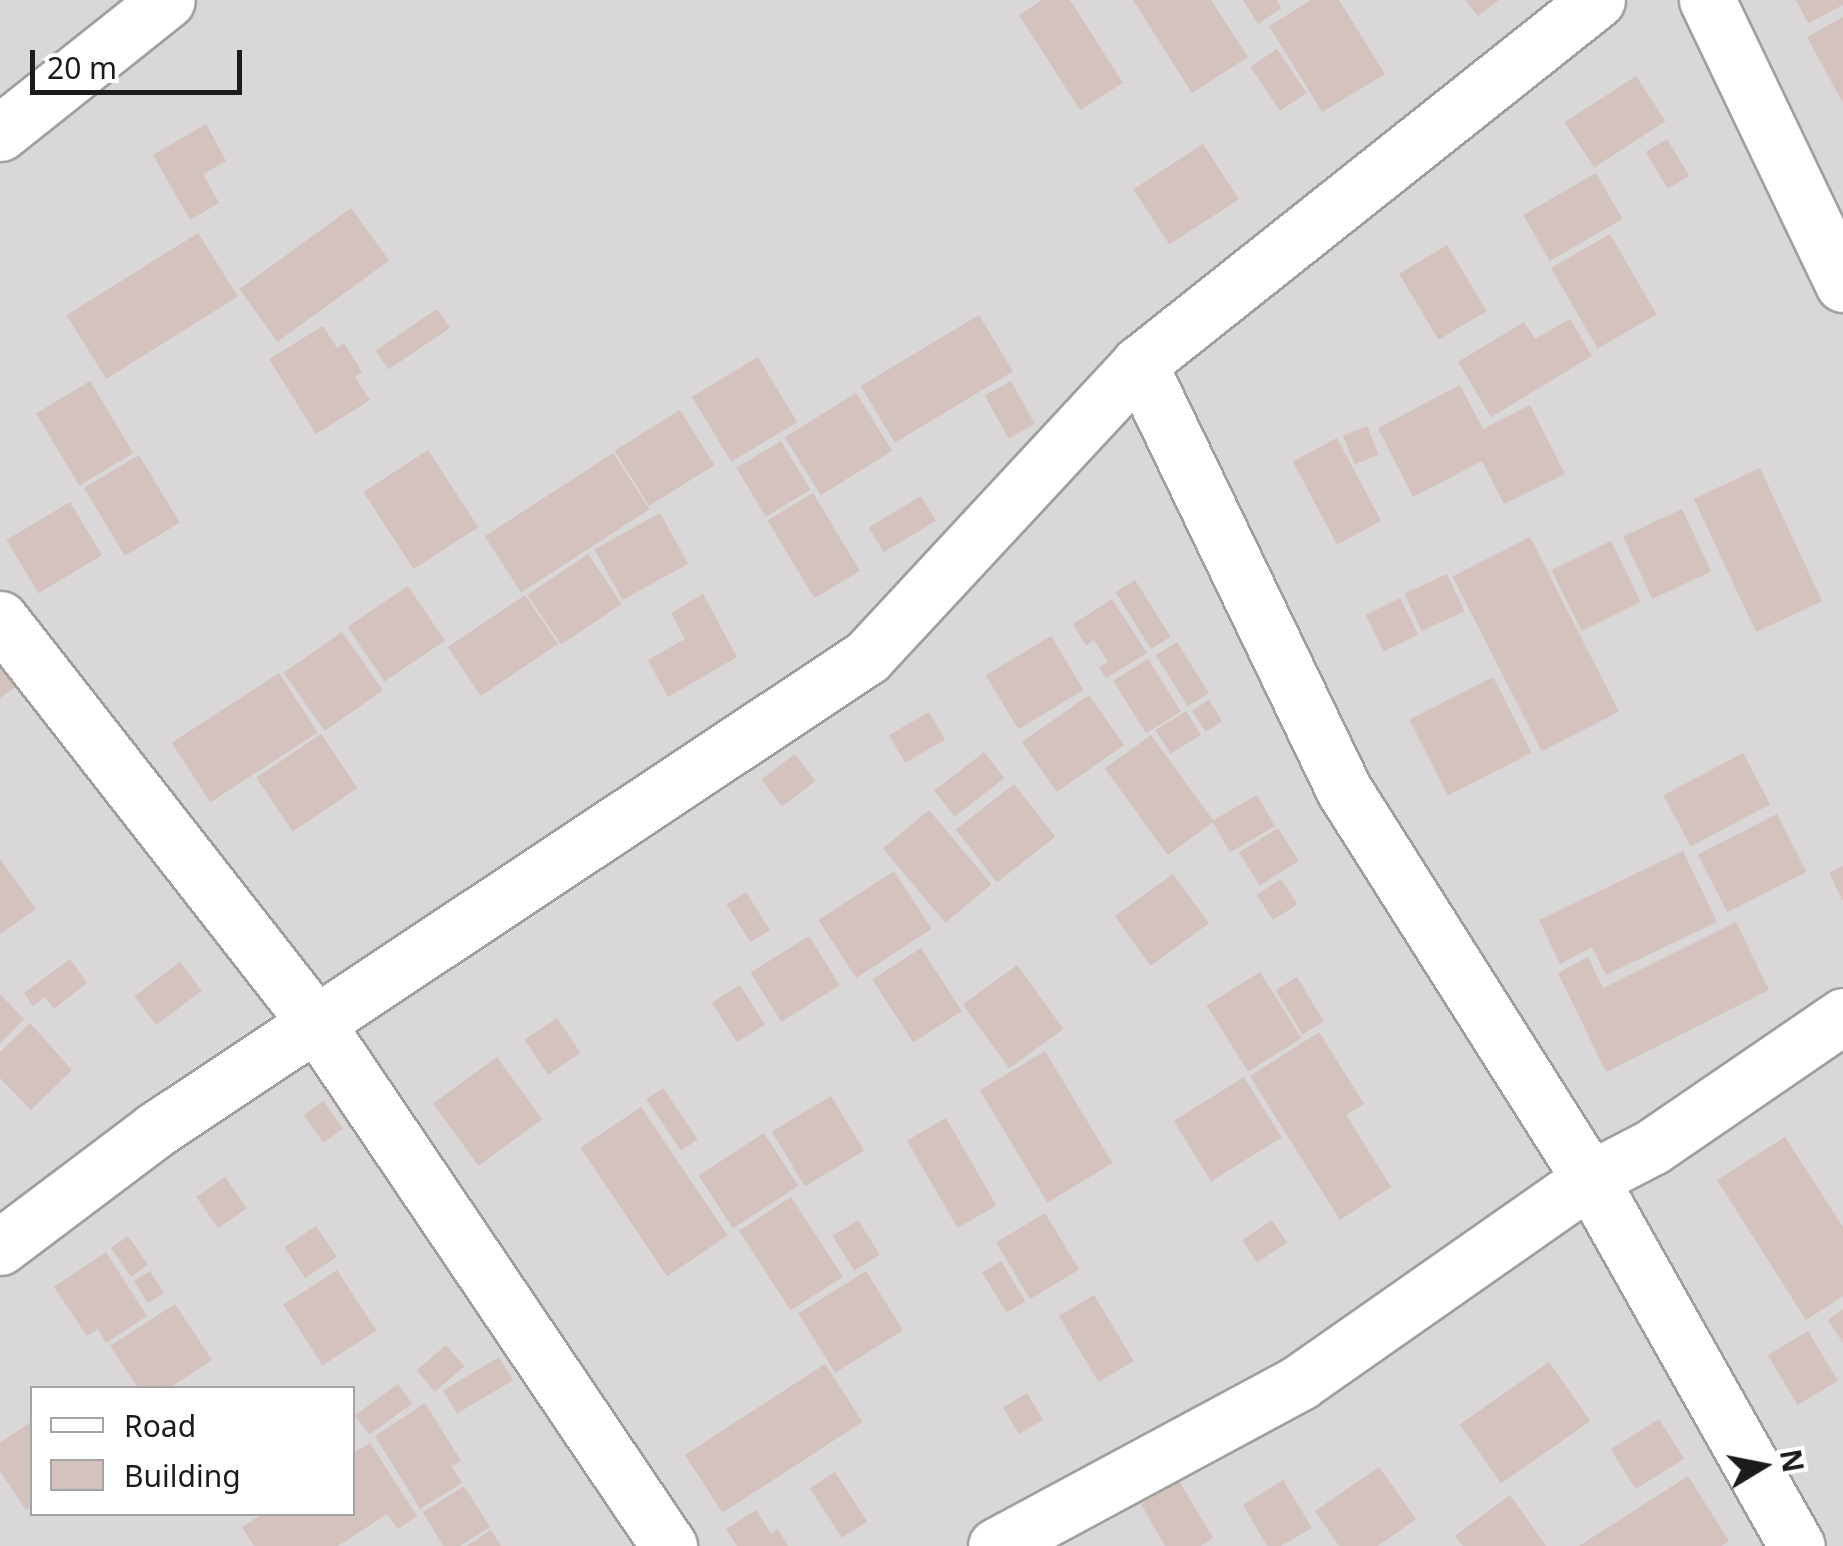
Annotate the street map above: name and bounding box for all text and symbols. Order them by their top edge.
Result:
scale bar [35,30,248,92]
text: 20 m [47,47,117,88]
legend [30,1386,355,1516]
text: Road [124,1405,196,1446]
north arrow [1713,1416,1813,1516]
text: N [1772,1446,1813,1475]
text: Building [124,1455,241,1496]

